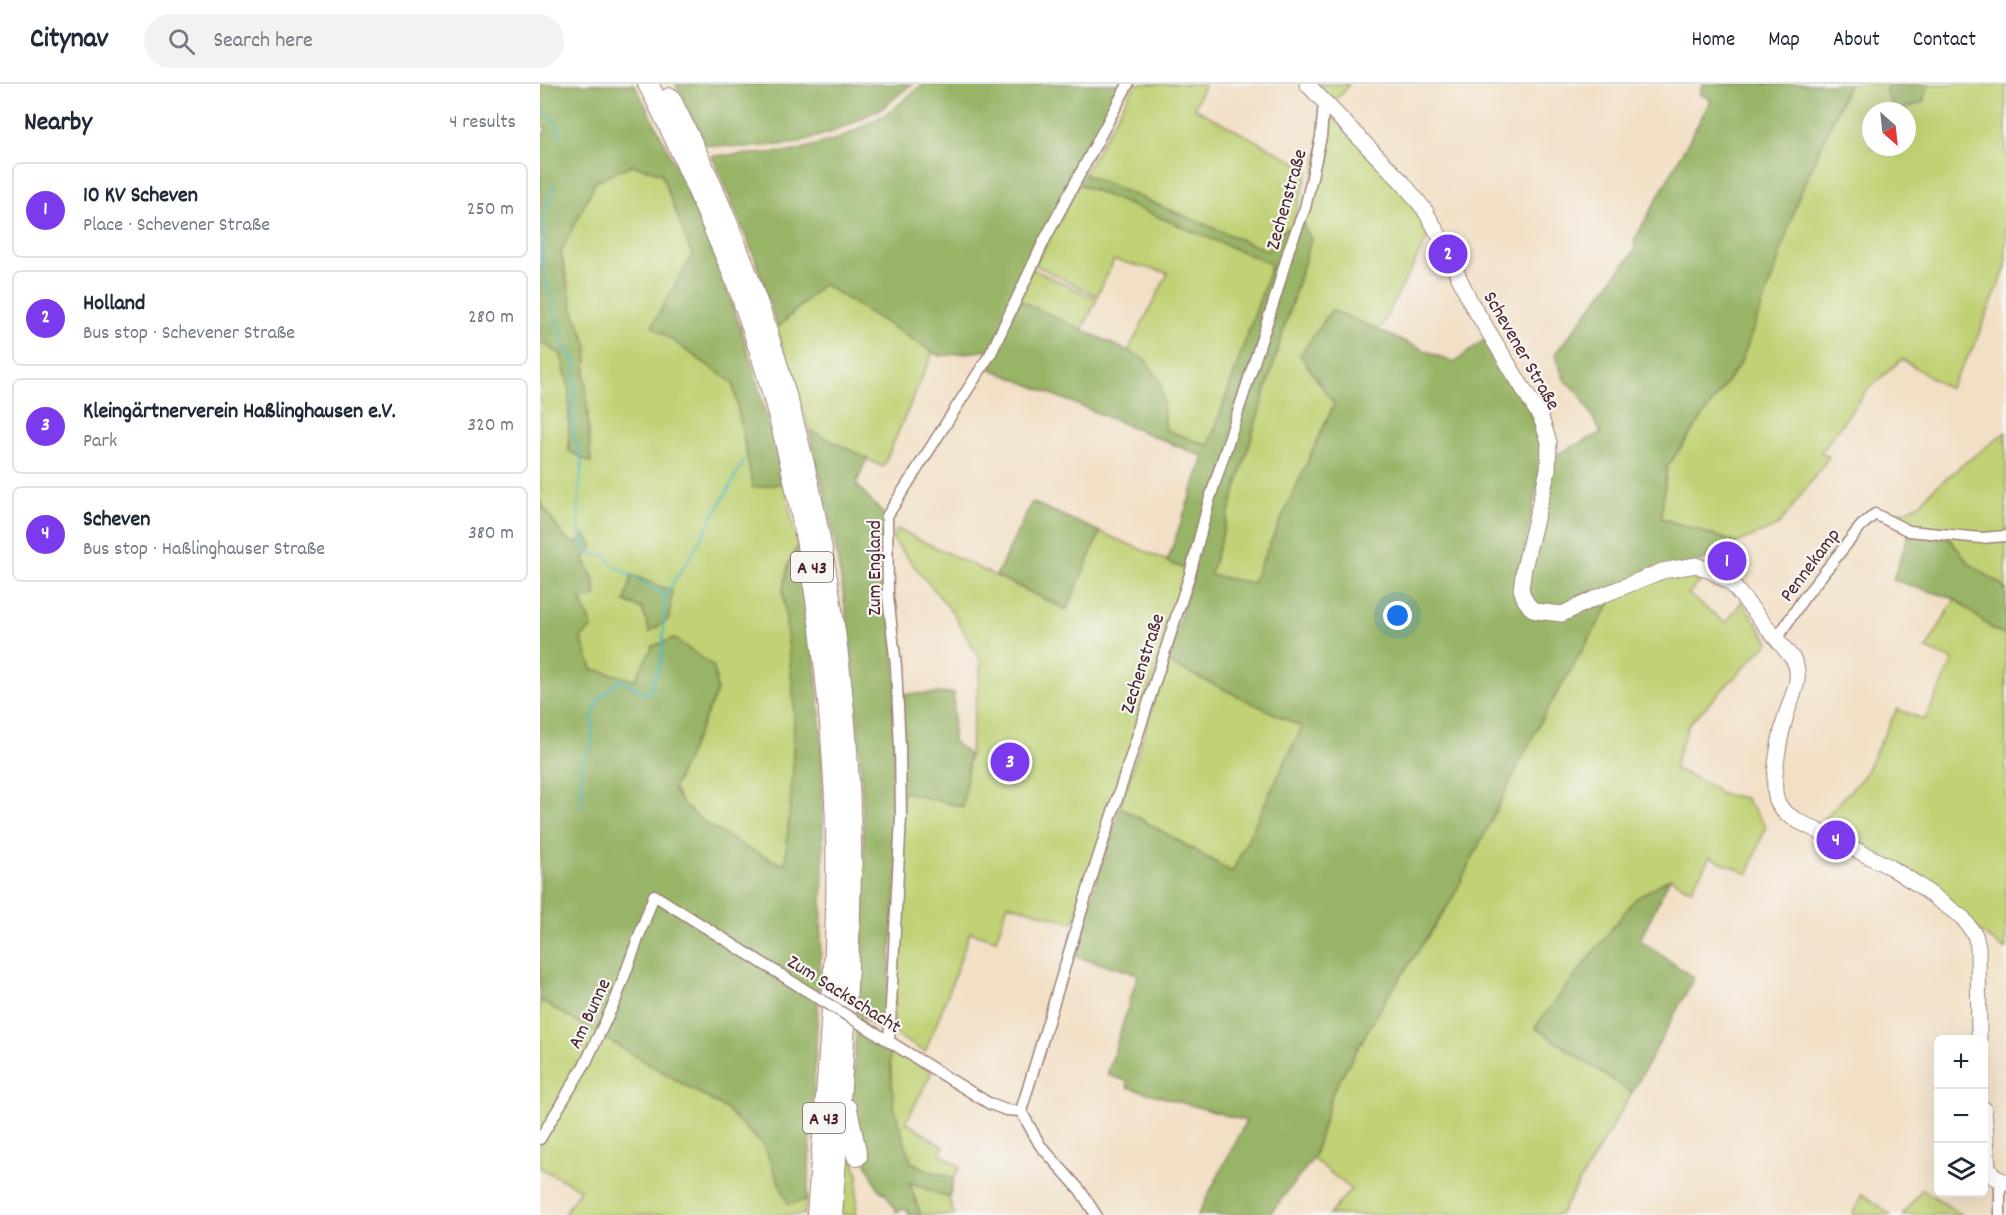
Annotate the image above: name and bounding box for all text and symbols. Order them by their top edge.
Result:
search box [144,14,564,68]
text: Citynav [30,21,108,61]
icon: search [165,25,198,58]
text: Search here [213,26,313,57]
text: Home [1691,26,1735,56]
text: Map [1768,26,1800,56]
text: About [1833,26,1880,56]
text: Contact [1913,26,1976,56]
north arrow [1862,102,1916,156]
text: Nearby [24,105,92,142]
text: 4 results [449,109,516,137]
street label: Zechenstraße [1260,146,1316,254]
text: 10 KV Scheven [83,181,198,212]
text: 1 [43,196,48,224]
text: 250 m [467,196,514,224]
text: Place · Schevener Straße [83,212,270,240]
pin: 2 [1428,232,1468,276]
street label: Schevener Straße [1475,287,1566,416]
text: Holland [83,289,145,320]
text: 2 [41,304,50,332]
text: 280 m [468,304,514,332]
text: Bus stop · Schevener Straße [83,320,295,348]
text: Kleingärtnerverein Haßlinghausen e.V. [83,397,396,428]
text: 3 [41,412,50,440]
text: 320 m [467,412,514,440]
text: Park [83,428,117,456]
text: Scheven [83,505,150,536]
text: 4 [41,520,50,548]
text: 380 m [468,520,514,548]
street label: Zum England [862,520,890,616]
street label: Pennekamp [1774,523,1848,608]
text: Bus stop · Haßlinghauser Straße [83,536,325,564]
pin: 1 [1708,538,1746,584]
road number: A 43 [791,552,833,582]
your location [1383,601,1412,630]
street label: Zechenstraße [1115,610,1173,718]
pin: 3 [990,740,1030,784]
pin: 4 [1816,818,1856,862]
street label: Zum Sackschacht [781,949,906,1042]
street label: Am Bunne [562,974,619,1054]
map controls [1934,1035,1988,1197]
button: + [1934,1035,1988,1089]
button: − [1934,1089,1988,1143]
road number: A 43 [803,1103,845,1133]
button: layers [1934,1143,1988,1197]

